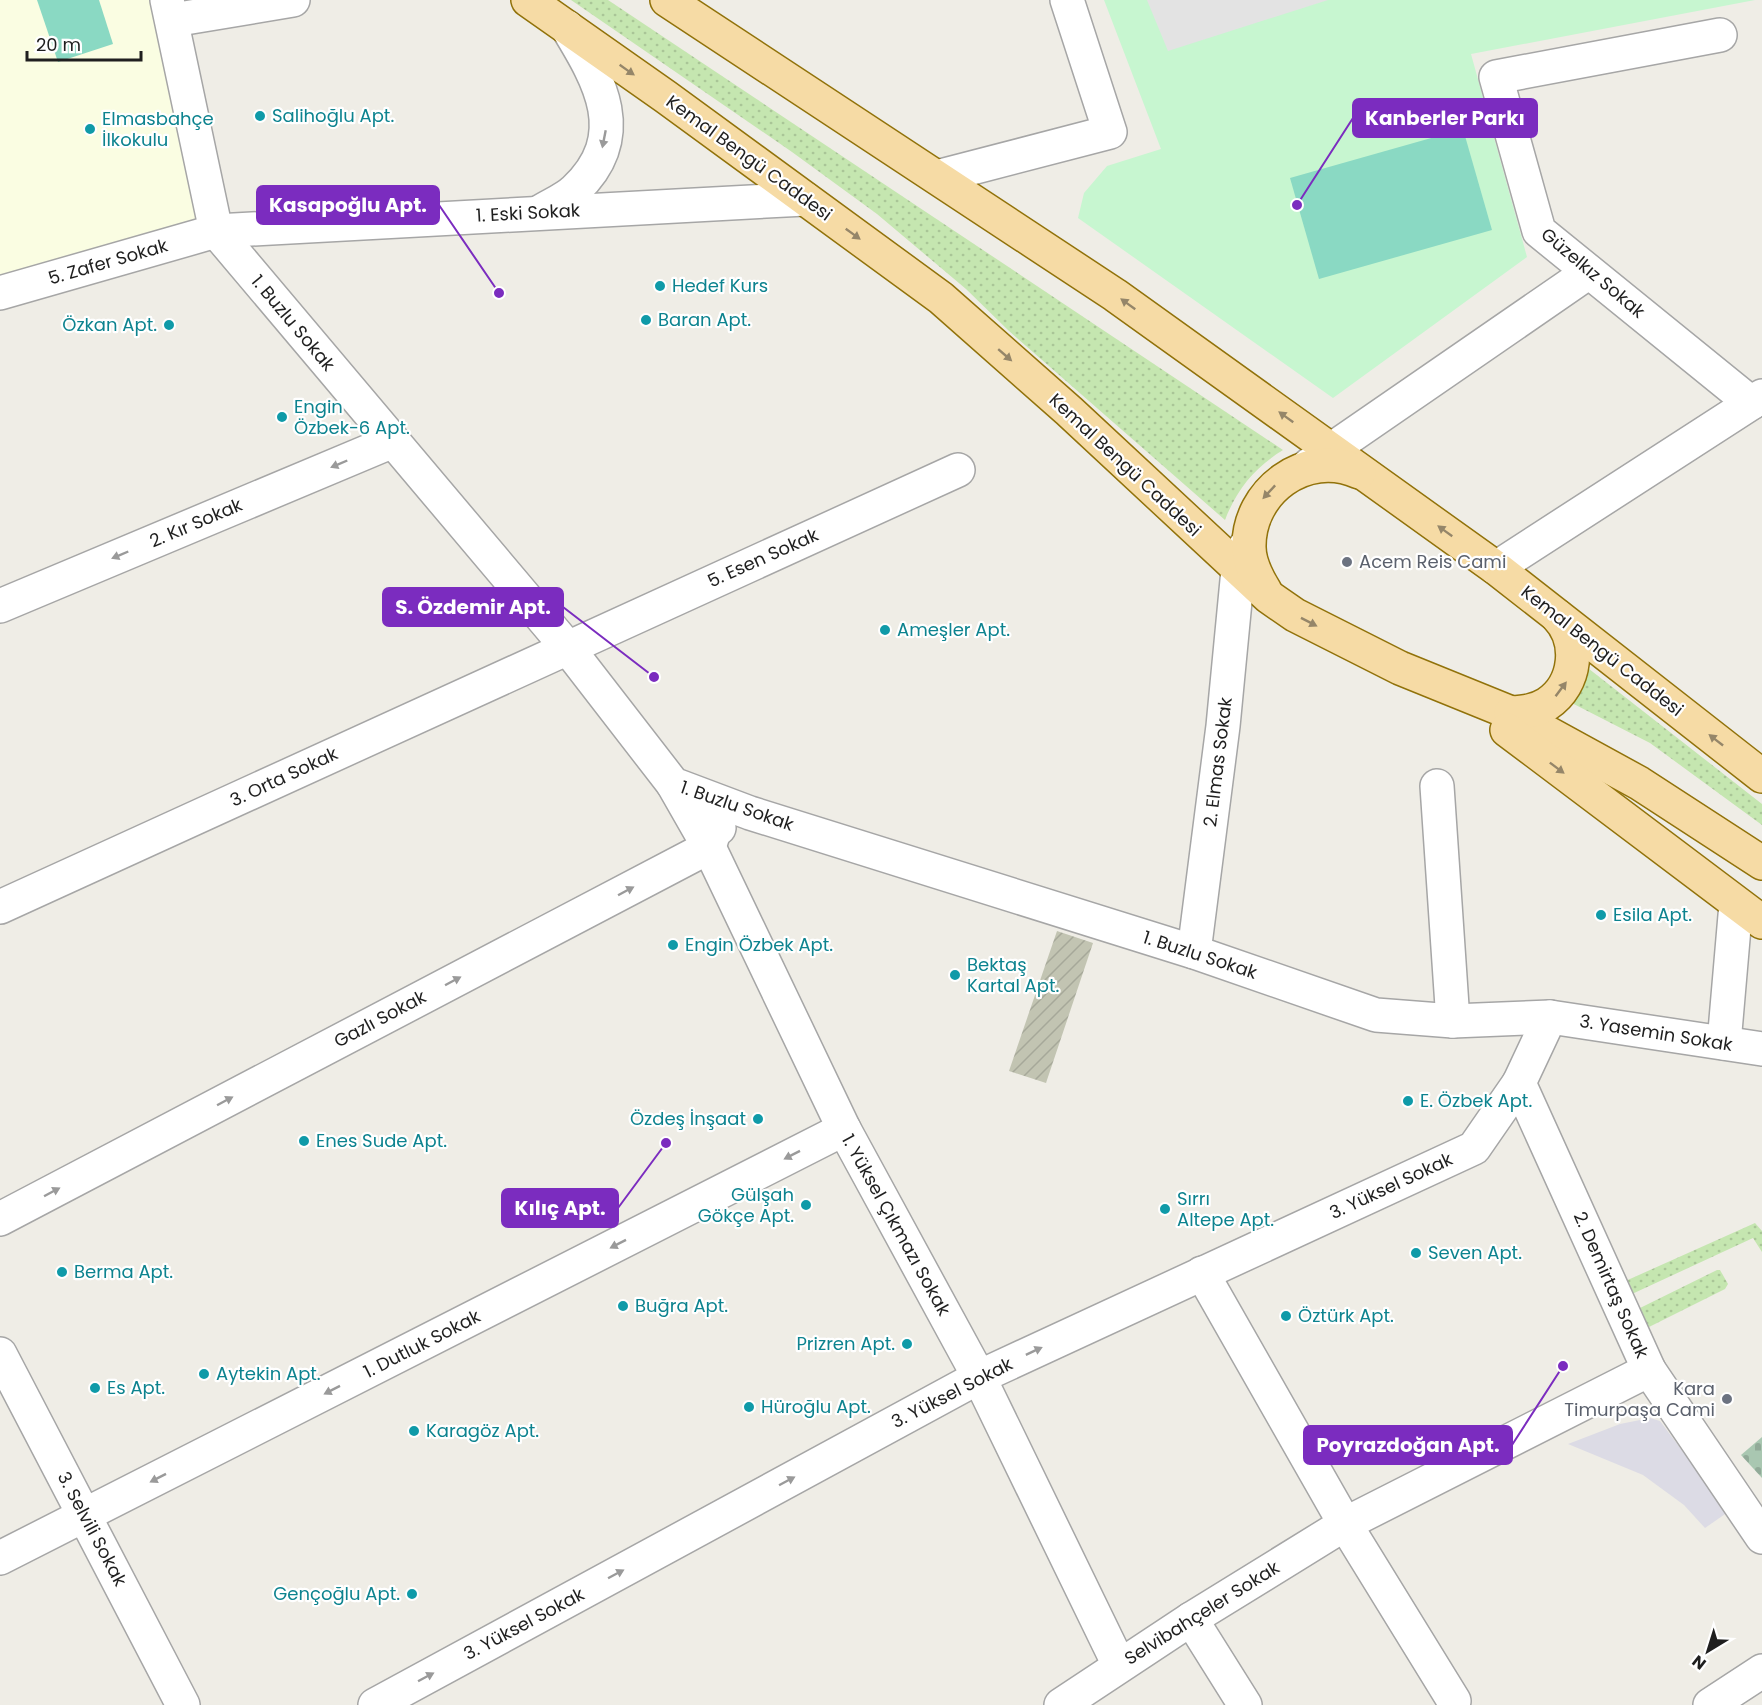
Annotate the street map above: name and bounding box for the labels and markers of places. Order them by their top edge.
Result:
callout: Kanberler Parkı [1353,99,1537,137]
place label: Salihoğlu Apt. [272,103,394,128]
place label: Elmasbahçe İlkokulu [102,106,214,152]
marker: Salihoğlu Apt. [253,109,267,123]
marker: Elmasbahçe İlkokulu [83,122,97,136]
callout: Kasapoğlu Apt. [257,186,439,224]
place label: Hedef Kurs [672,273,768,298]
marker: Hedef Kurs [653,279,667,293]
place label: Baran Apt. [658,307,751,332]
place label: Özkan Apt. [62,312,157,337]
marker: Baran Apt. [639,313,653,327]
marker: Özkan Apt. [162,318,176,332]
place label: Engin Özbek-6 Apt. [294,394,410,440]
marker: Engin Özbek-6 Apt. [275,410,289,424]
place label: Acem Reis Cami [1359,549,1506,574]
marker: Acem Reis Cami [1340,555,1354,569]
callout: S. Özdemir Apt. [383,588,563,626]
place label: Ameşler Apt. [897,617,1010,642]
marker: Ameşler Apt. [878,623,892,637]
place label: Esila Apt. [1613,902,1692,927]
marker: Esila Apt. [1594,908,1608,922]
place label: Engin Özbek Apt. [685,932,833,957]
marker: Engin Özbek Apt. [666,938,680,952]
place label: Bektaş Kartal Apt. [967,952,1059,998]
marker: Bektaş Kartal Apt. [948,968,962,982]
place label: E. Özbek Apt. [1420,1088,1532,1113]
marker: E. Özbek Apt. [1401,1094,1415,1108]
place label: Özdeş İnşaat [630,1106,746,1131]
marker: Özdeş İnşaat [751,1112,765,1126]
place label: Enes Sude Apt. [316,1128,447,1153]
marker: Enes Sude Apt. [297,1134,311,1148]
place label: Gülşah Gökçe Apt. [698,1182,794,1228]
place label: Sırrı Altepe Apt. [1177,1186,1274,1232]
callout: Kılıç Apt. [502,1189,618,1227]
marker: Gülşah Gökçe Apt. [799,1198,813,1212]
marker: Sırrı Altepe Apt. [1158,1202,1172,1216]
place label: Seven Apt. [1428,1240,1522,1265]
marker: Seven Apt. [1409,1246,1423,1260]
place label: Berma Apt. [74,1259,173,1284]
marker: Berma Apt. [55,1265,69,1279]
place label: Buğra Apt. [635,1293,728,1318]
marker: Buğra Apt. [616,1299,630,1313]
place label: Öztürk Apt. [1298,1303,1394,1328]
marker: Öztürk Apt. [1279,1309,1293,1323]
place label: Prizren Apt. [796,1331,895,1356]
marker: Prizren Apt. [900,1337,914,1351]
place label: Aytekin Apt. [216,1361,321,1386]
marker: Aytekin Apt. [197,1367,211,1381]
place label: Es Apt. [107,1375,165,1400]
place label: Kara Timurpaşa Cami [1564,1376,1715,1422]
marker: Es Apt. [88,1381,102,1395]
marker: Kara Timurpaşa Cami [1720,1392,1734,1406]
place label: Hüroğlu Apt. [761,1394,871,1419]
marker: Hüroğlu Apt. [742,1400,756,1414]
place label: Karagöz Apt. [426,1418,539,1443]
marker: Karagöz Apt. [407,1424,421,1438]
callout: Poyrazdoğan Apt. [1304,1426,1512,1464]
place label: Gençoğlu Apt. [273,1581,400,1606]
marker: Gençoğlu Apt. [405,1587,419,1601]

